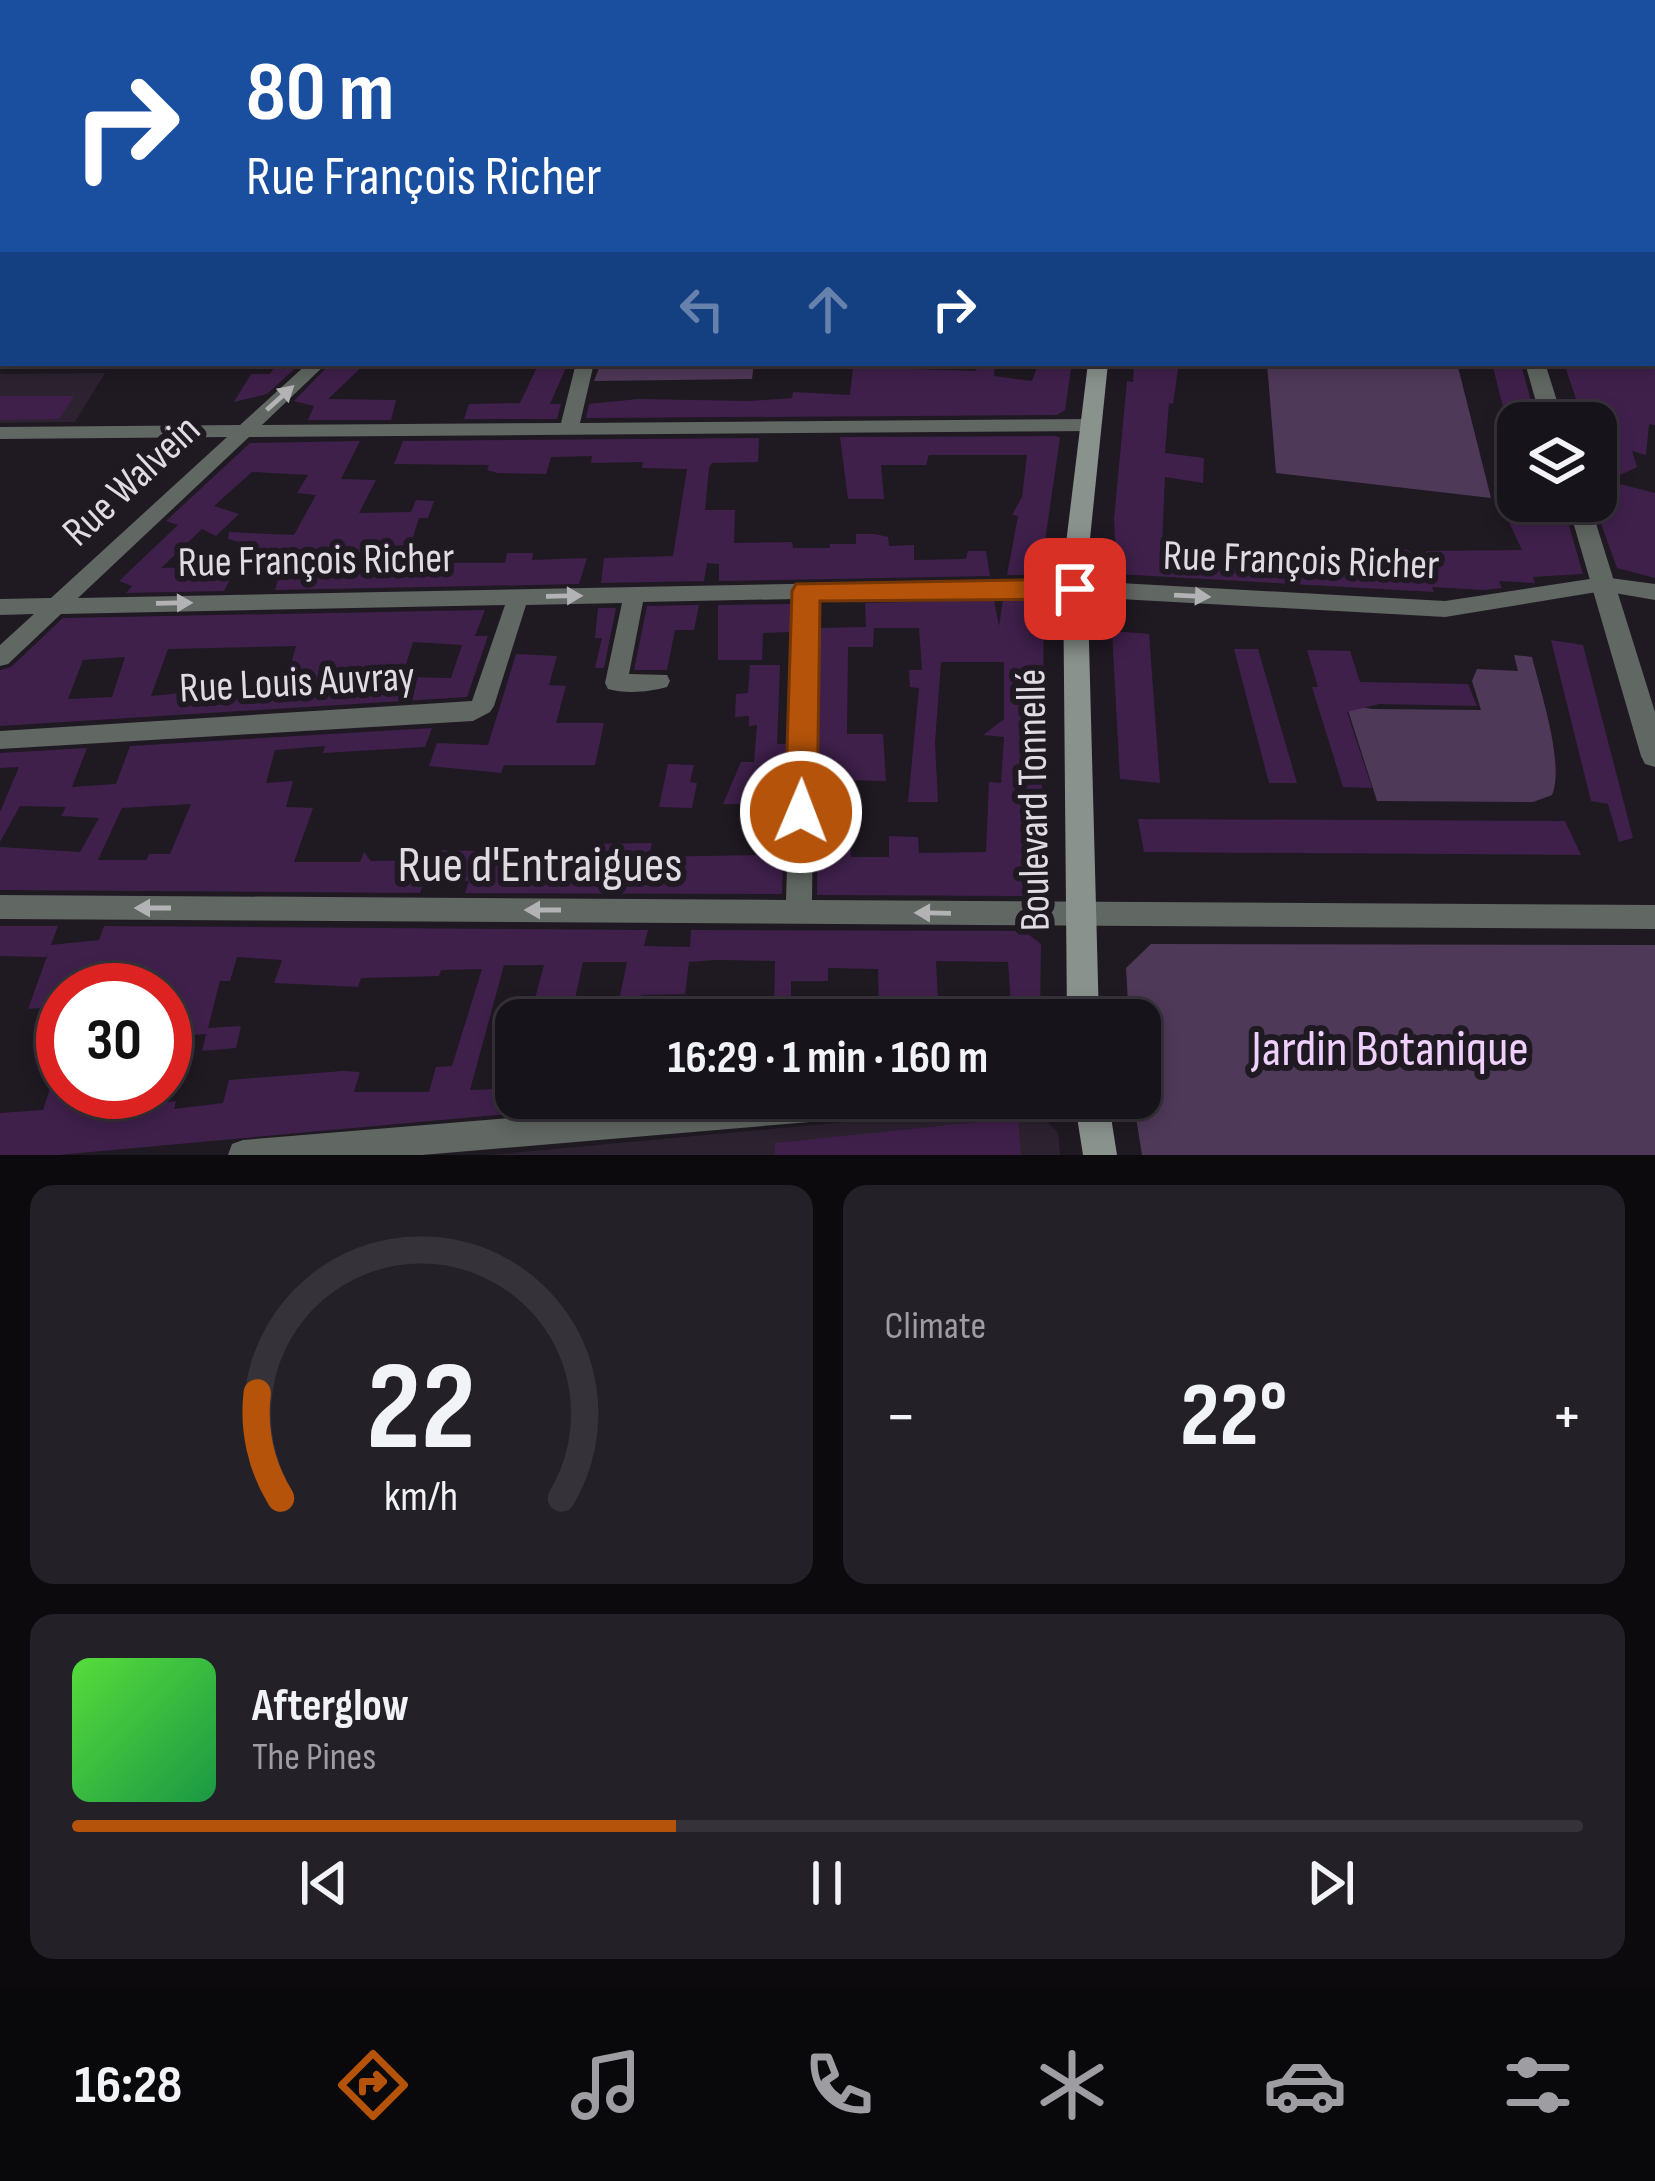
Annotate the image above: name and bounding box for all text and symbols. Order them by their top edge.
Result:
text: 80 m [246,43,394,144]
icon: right [48,48,204,204]
text: Rue François Richer [246,145,601,210]
icon: left [669,276,735,342]
icon: ahead [795,276,861,342]
icon: right [921,276,987,342]
one-way arrow [265,385,294,412]
map controls [1497,402,1617,522]
button: layers [1497,402,1617,522]
street label: Rue Walvein [53,405,211,557]
street label: Rue François Richer [1162,531,1440,591]
street label: Rue François Richer [177,533,455,589]
pin [1024,538,1126,640]
icon: arrive [1042,556,1108,622]
one-way arrow [546,586,584,605]
one-way arrow [1174,587,1211,606]
one-way arrow [156,593,194,613]
street label: Rue Louis Auvray [178,651,416,715]
street label: Boulevard Tonnellé [1006,668,1062,932]
position arrow [738,749,864,875]
street label: Rue d'Entraigues [398,835,682,896]
one-way arrow [133,898,171,917]
one-way arrow [523,900,561,920]
one-way arrow [913,903,951,923]
speed limit sign: 30 [36,963,192,1119]
park label: Jardin Botanique [1250,1019,1529,1080]
text: 16:29 · 1 min · 160 m [668,1031,988,1086]
text: Climate [885,1303,986,1350]
text: 22 [367,1335,476,1484]
text: 22° [1180,1363,1287,1471]
text: − [885,1378,917,1457]
text: + [1551,1378,1583,1457]
text: km/h [384,1470,458,1522]
text: Afterglow [252,1679,409,1734]
text: The Pines [252,1734,376,1781]
icon: previous [291,1850,357,1916]
icon: pause [794,1850,860,1916]
icon: next [1298,1850,1364,1916]
icon: directions [331,2043,415,2127]
icon: music [564,2043,648,2127]
icon: phone [797,2043,881,2127]
icon: climate [1030,2043,1114,2127]
icon: car [1263,2043,1347,2127]
icon: filters [1496,2043,1580,2127]
text: 16:28 [75,2053,182,2118]

